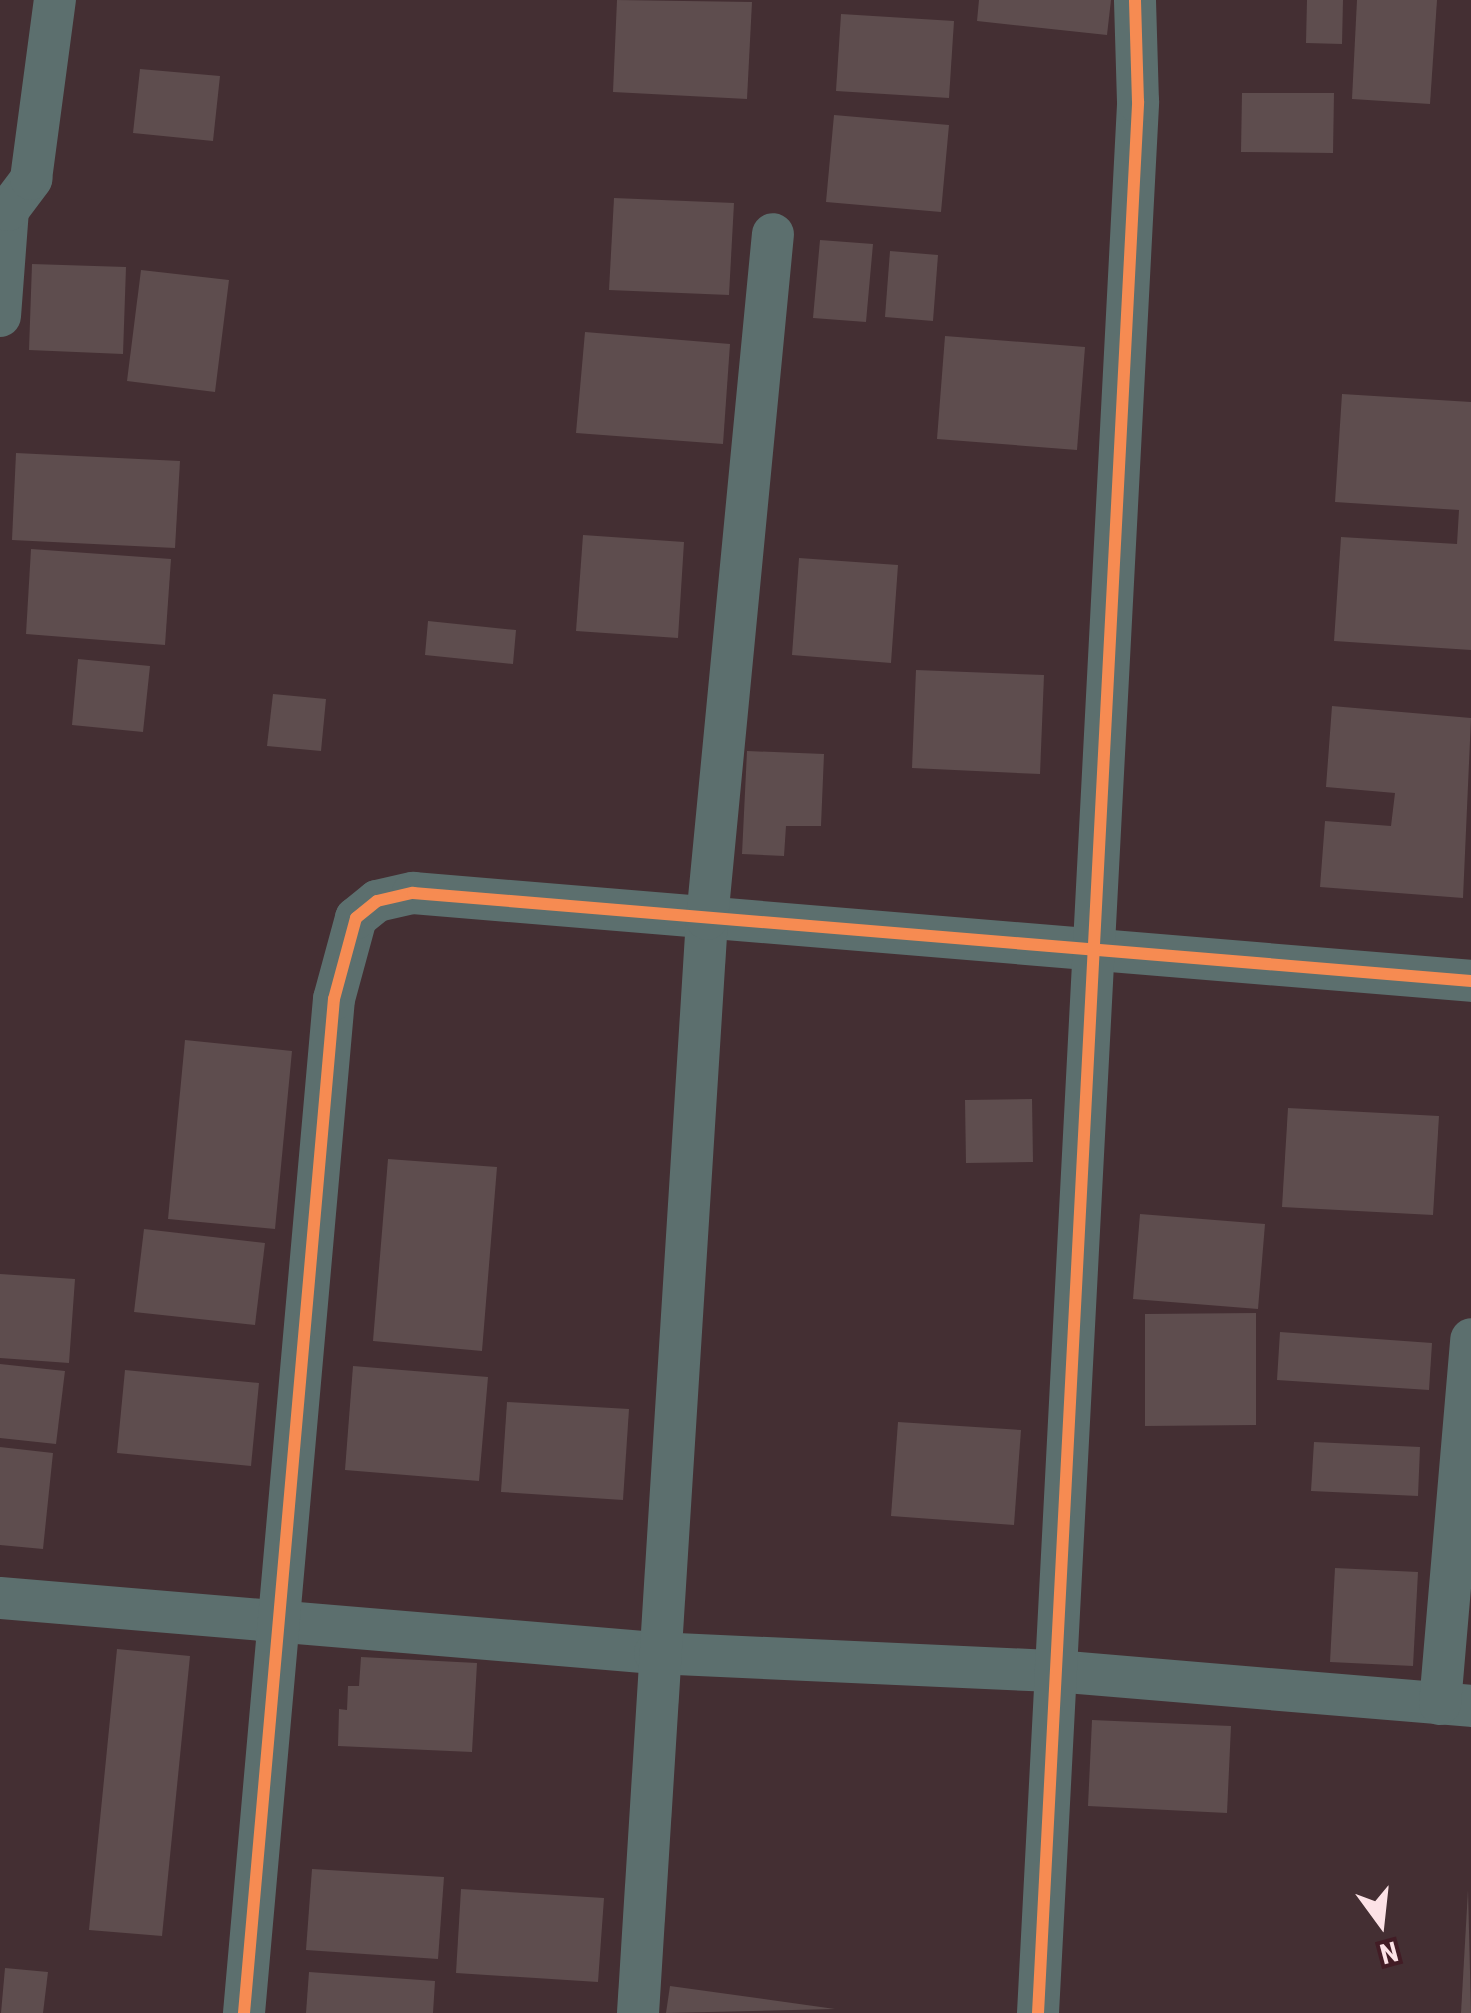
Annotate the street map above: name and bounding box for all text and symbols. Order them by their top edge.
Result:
north arrow [1331,1873,1431,1973]
text: N [1376,1934,1401,1971]

